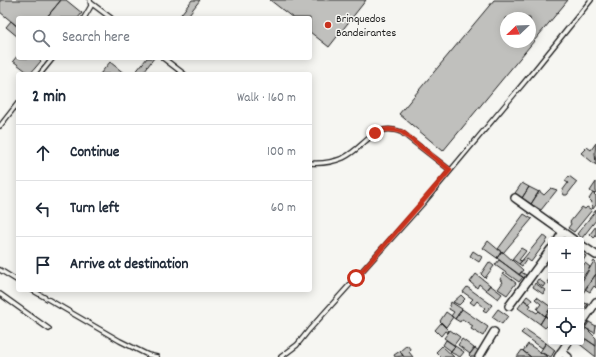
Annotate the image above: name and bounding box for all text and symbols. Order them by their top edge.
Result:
place label: Brinquedos Bandeirantes [336,11,396,42]
north arrow [500,12,536,48]
search box [16,16,312,60]
marker: Brinquedos Bandeirantes [323,20,333,30]
icon: search [30,27,52,49]
text: Search here [62,27,130,49]
text: 2 min [32,86,66,110]
text: Walk · 160 m [237,89,296,108]
route end [366,124,384,142]
icon: ahead [32,142,54,164]
text: Continue [70,142,119,164]
text: 100 m [267,143,296,162]
icon: left [32,198,54,220]
text: Turn left [70,198,119,220]
text: 60 m [271,199,296,218]
map controls [548,237,584,345]
button: + [548,237,584,273]
icon: arrive [32,254,54,276]
text: Arrive at destination [70,254,188,276]
route start [347,269,365,287]
button: − [548,273,584,309]
button: locate [548,309,584,345]

